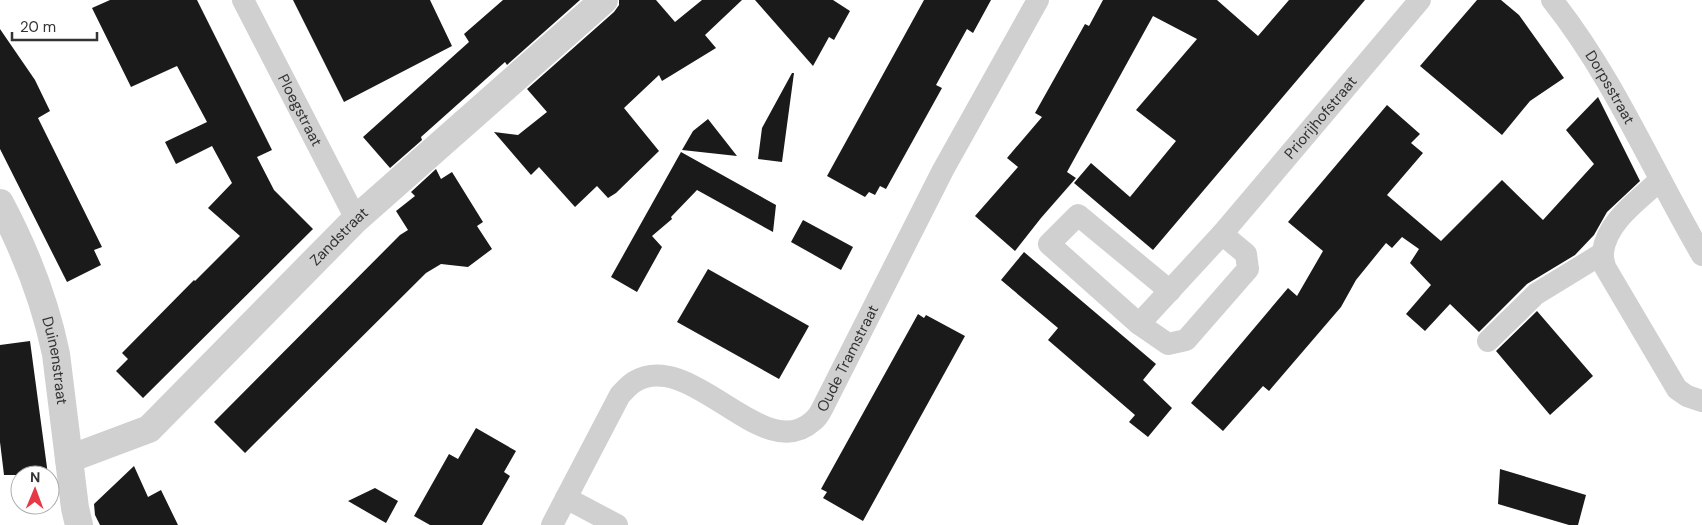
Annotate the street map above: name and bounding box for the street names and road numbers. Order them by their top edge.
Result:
street label: Dorpsstraat [1581,47,1639,128]
street label: Ploegstraat [273,71,327,150]
street label: Priorijhofstraat [1280,72,1361,163]
street label: Zandstraat [305,203,373,270]
street label: Oude Tramstraat [812,301,883,415]
street label: Duinenstraat [37,314,72,406]

